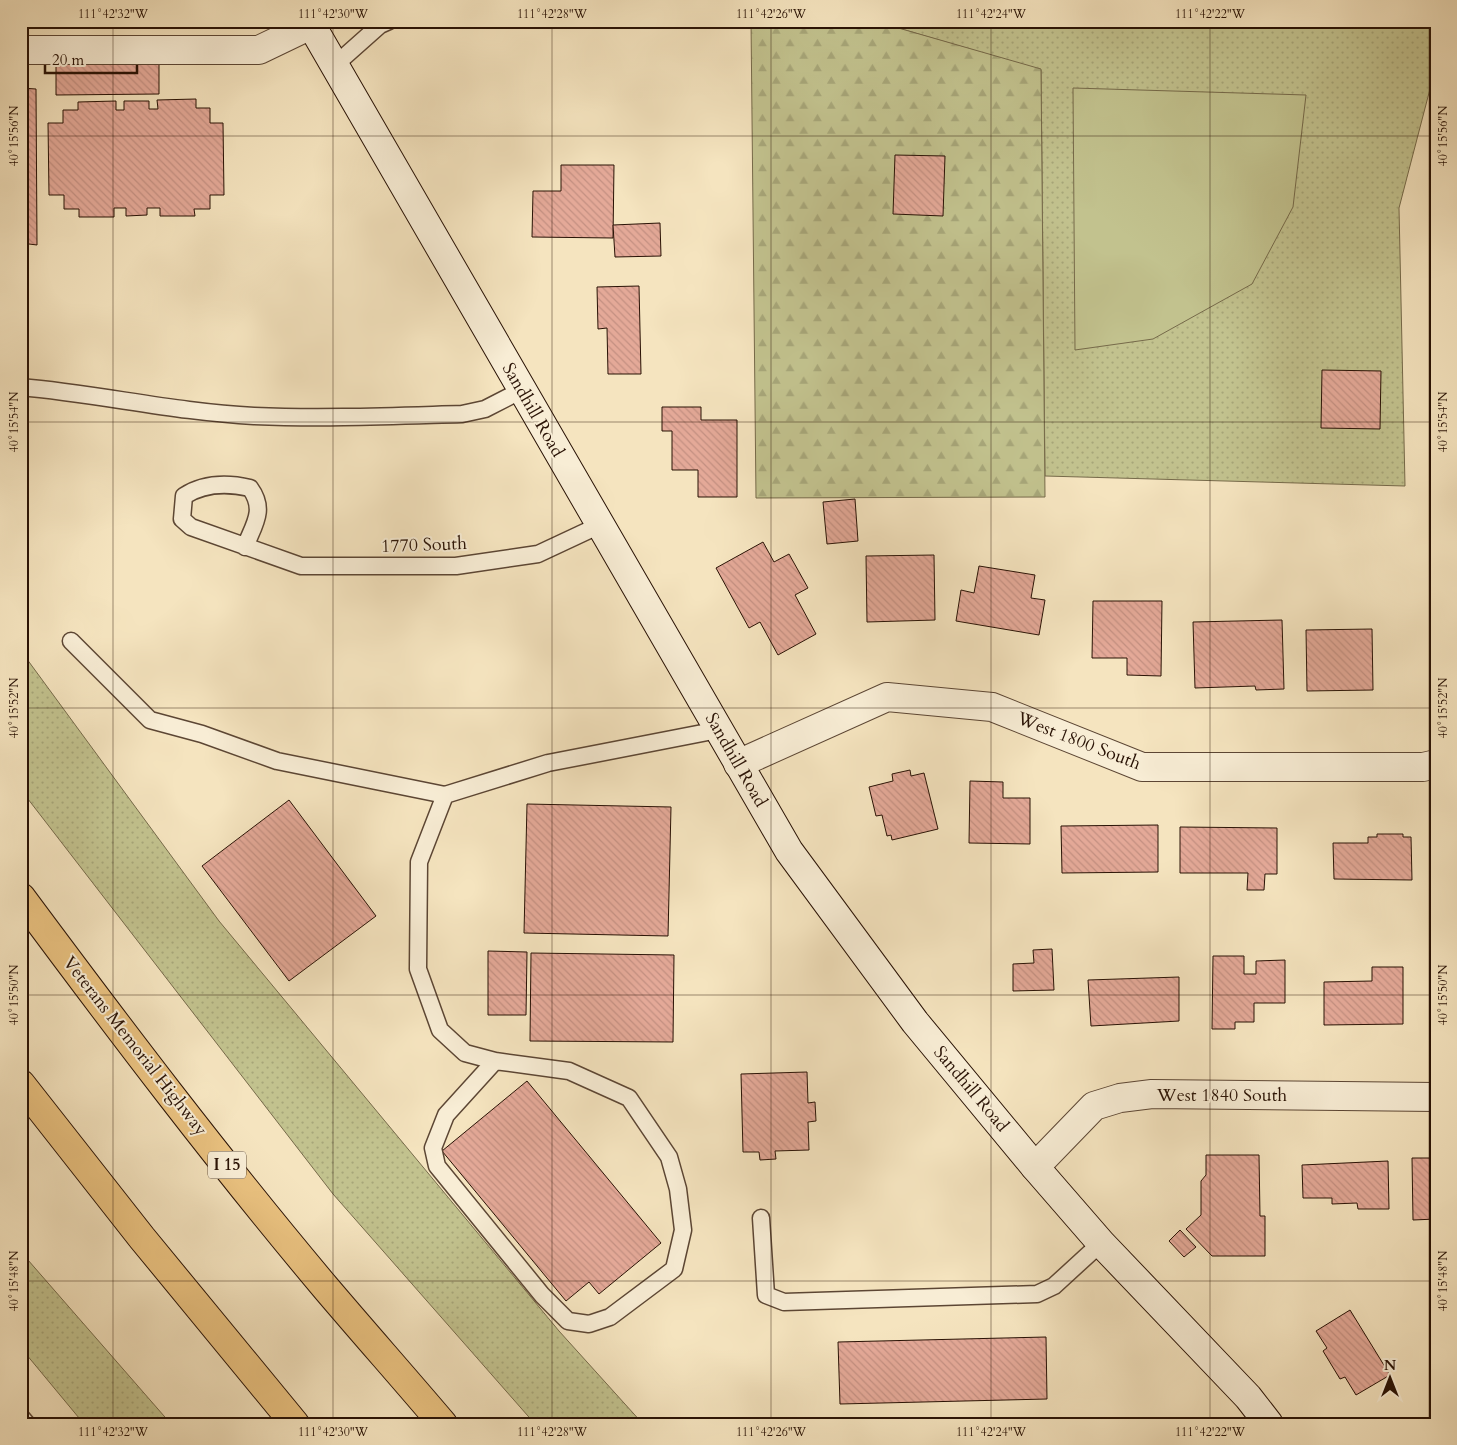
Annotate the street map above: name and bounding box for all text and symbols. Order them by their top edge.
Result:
text: 111°42'32"W [78,6,149,22]
text: 111°42'30"W [298,6,369,22]
text: 111°42'28"W [517,6,588,22]
text: 111°42'26"W [736,6,807,22]
text: 111°42'24"W [956,6,1027,22]
text: 111°42'22"W [1175,6,1246,22]
scale bar [45,42,138,74]
text: 20 m [52,50,84,70]
text: 40°15'56"N [6,105,22,166]
text: 40°15'56"N [1435,105,1451,166]
street label: Sandhill Road [496,358,570,462]
text: 40°15'54"N [6,391,22,452]
text: 40°15'54"N [1435,391,1451,452]
street label: 1770 South [381,531,467,559]
text: 40°15'52"N [6,677,22,738]
text: 40°15'52"N [1435,677,1451,738]
street label: West 1800 South [1013,706,1145,776]
street label: Sandhill Road [699,708,773,812]
street label: Veterans Memorial Highway [57,951,213,1141]
text: 40°15'50"N [6,964,22,1025]
text: 40°15'50"N [1435,964,1451,1025]
street label: Sandhill Road [928,1041,1015,1138]
street label: West 1840 South [1156,1083,1287,1108]
road number: I 15 [208,1152,246,1178]
text: 40°15'48"N [6,1250,22,1311]
text: 40°15'48"N [1435,1250,1451,1311]
north arrow [1364,1352,1414,1402]
text: N [1384,1356,1396,1375]
text: 111°42'32"W [78,1424,149,1440]
text: 111°42'30"W [298,1424,369,1440]
text: 111°42'28"W [517,1424,588,1440]
text: 111°42'26"W [736,1424,807,1440]
text: 111°42'24"W [956,1424,1027,1440]
text: 111°42'22"W [1175,1424,1246,1440]

